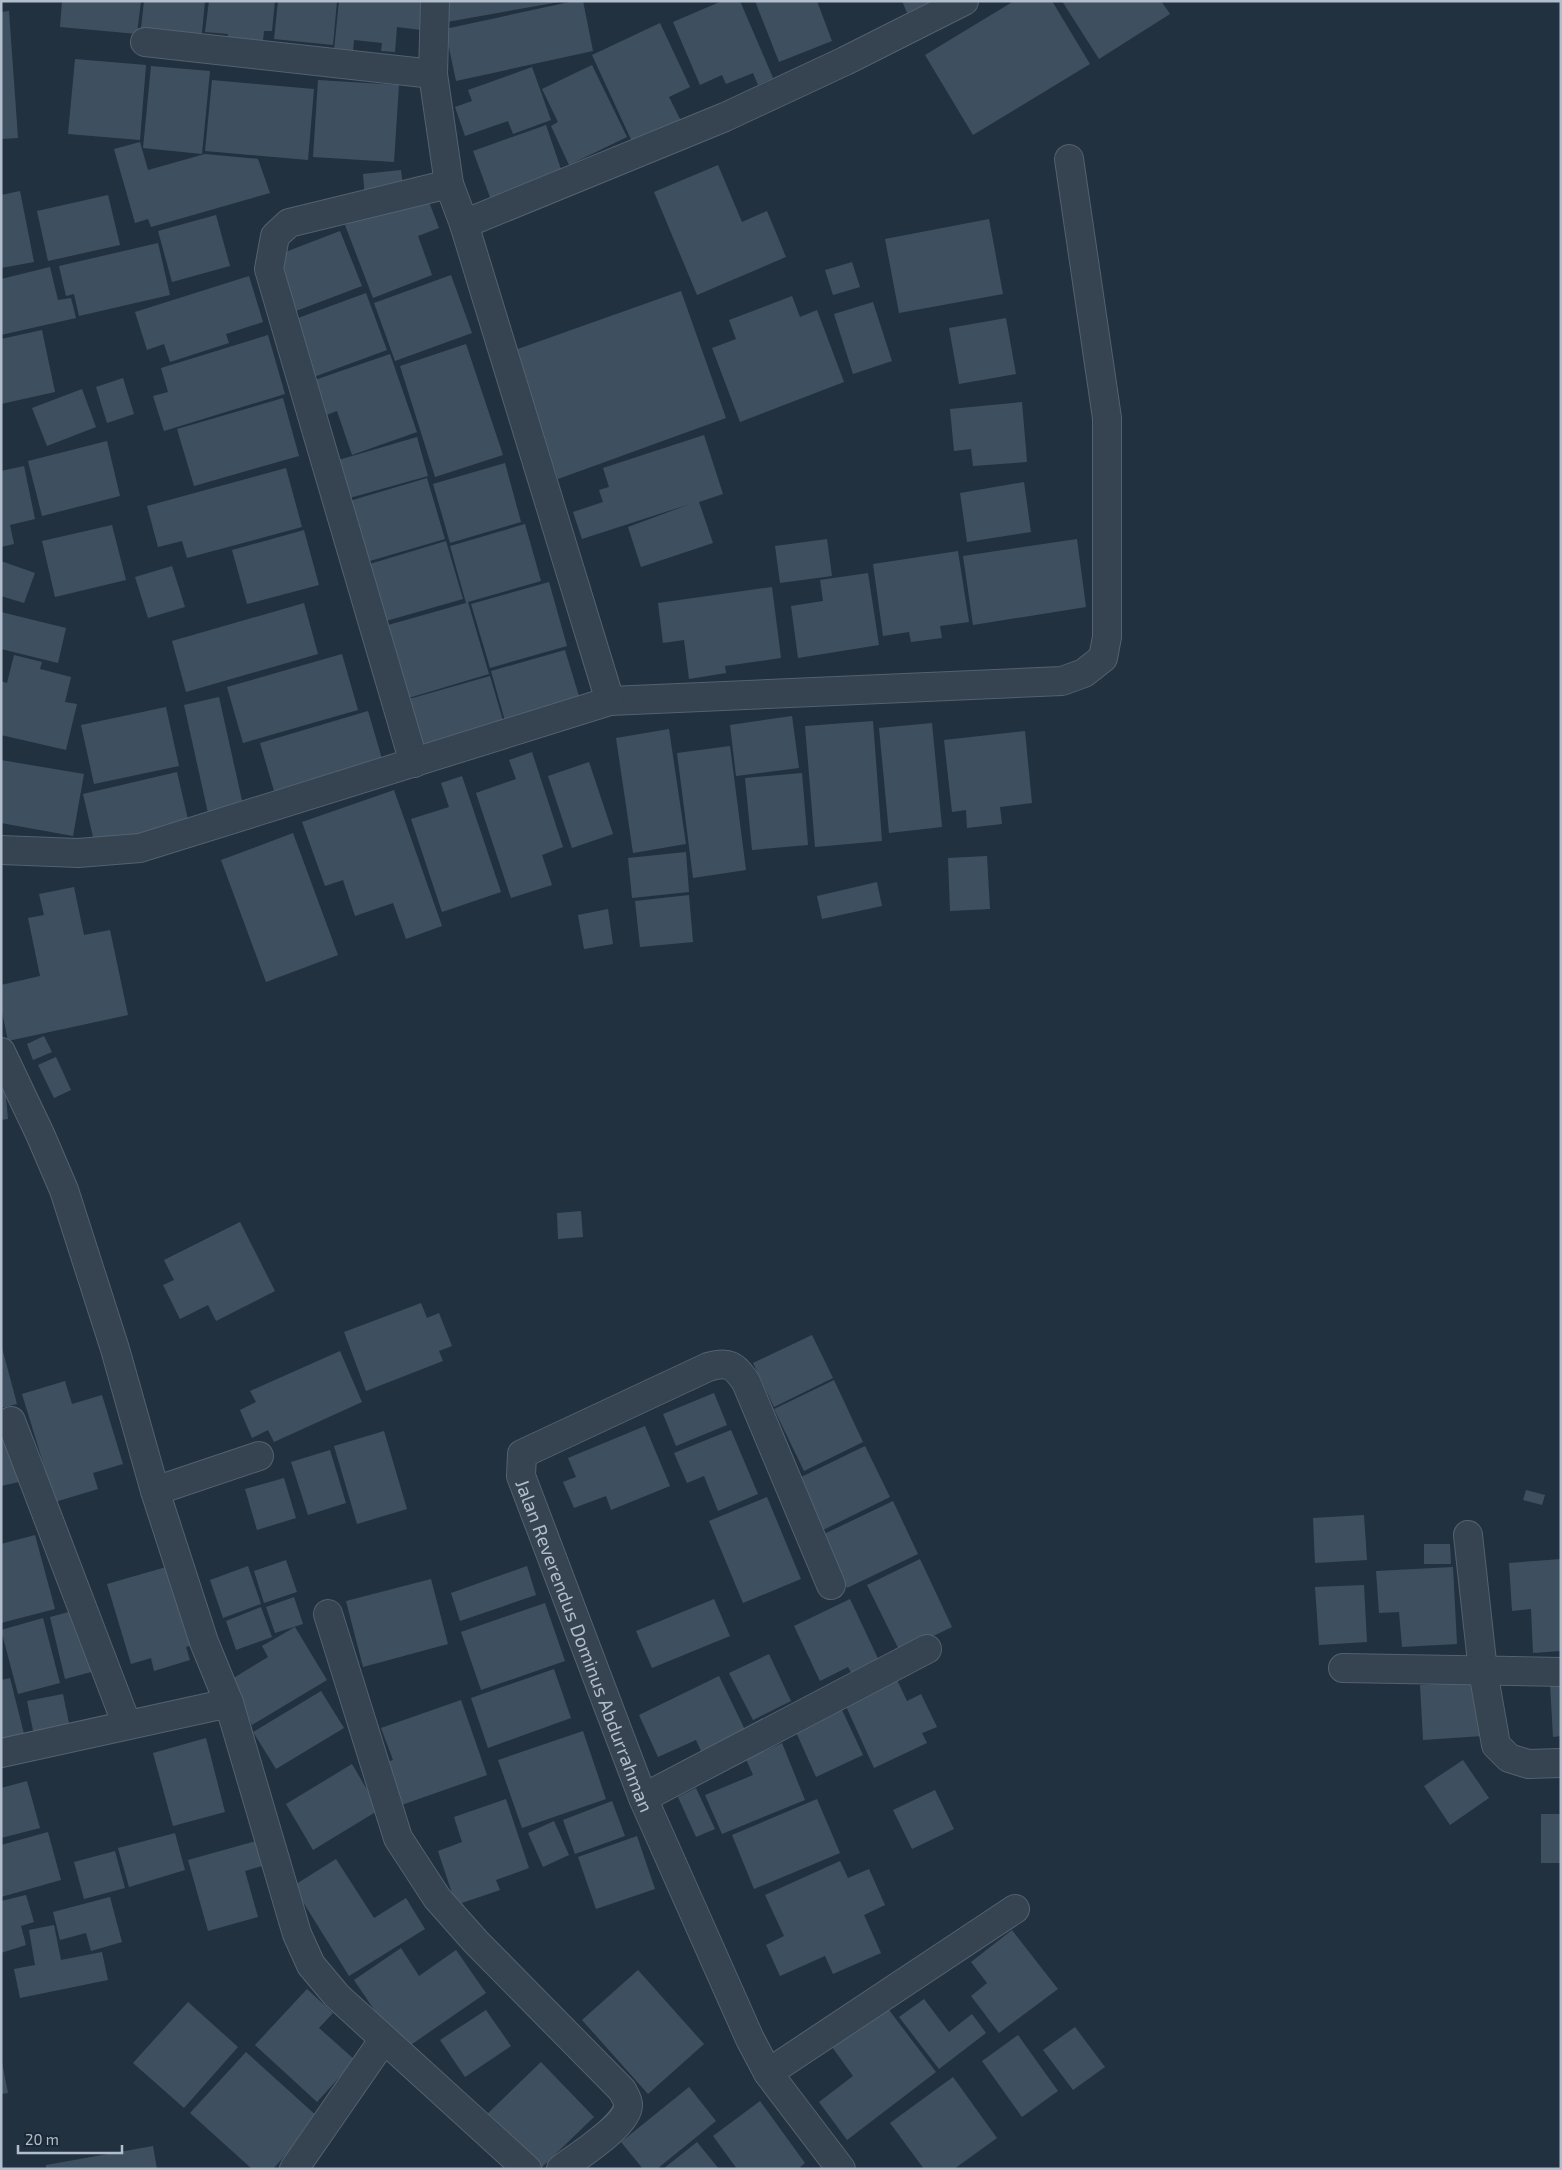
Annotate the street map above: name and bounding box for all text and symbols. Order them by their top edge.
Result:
street label: Jalan Reverendus Dominus Abdurrahman [512,1476,659,1815]
scale bar [18,2122,121,2154]
text: 20 m [25,2130,59,2148]

